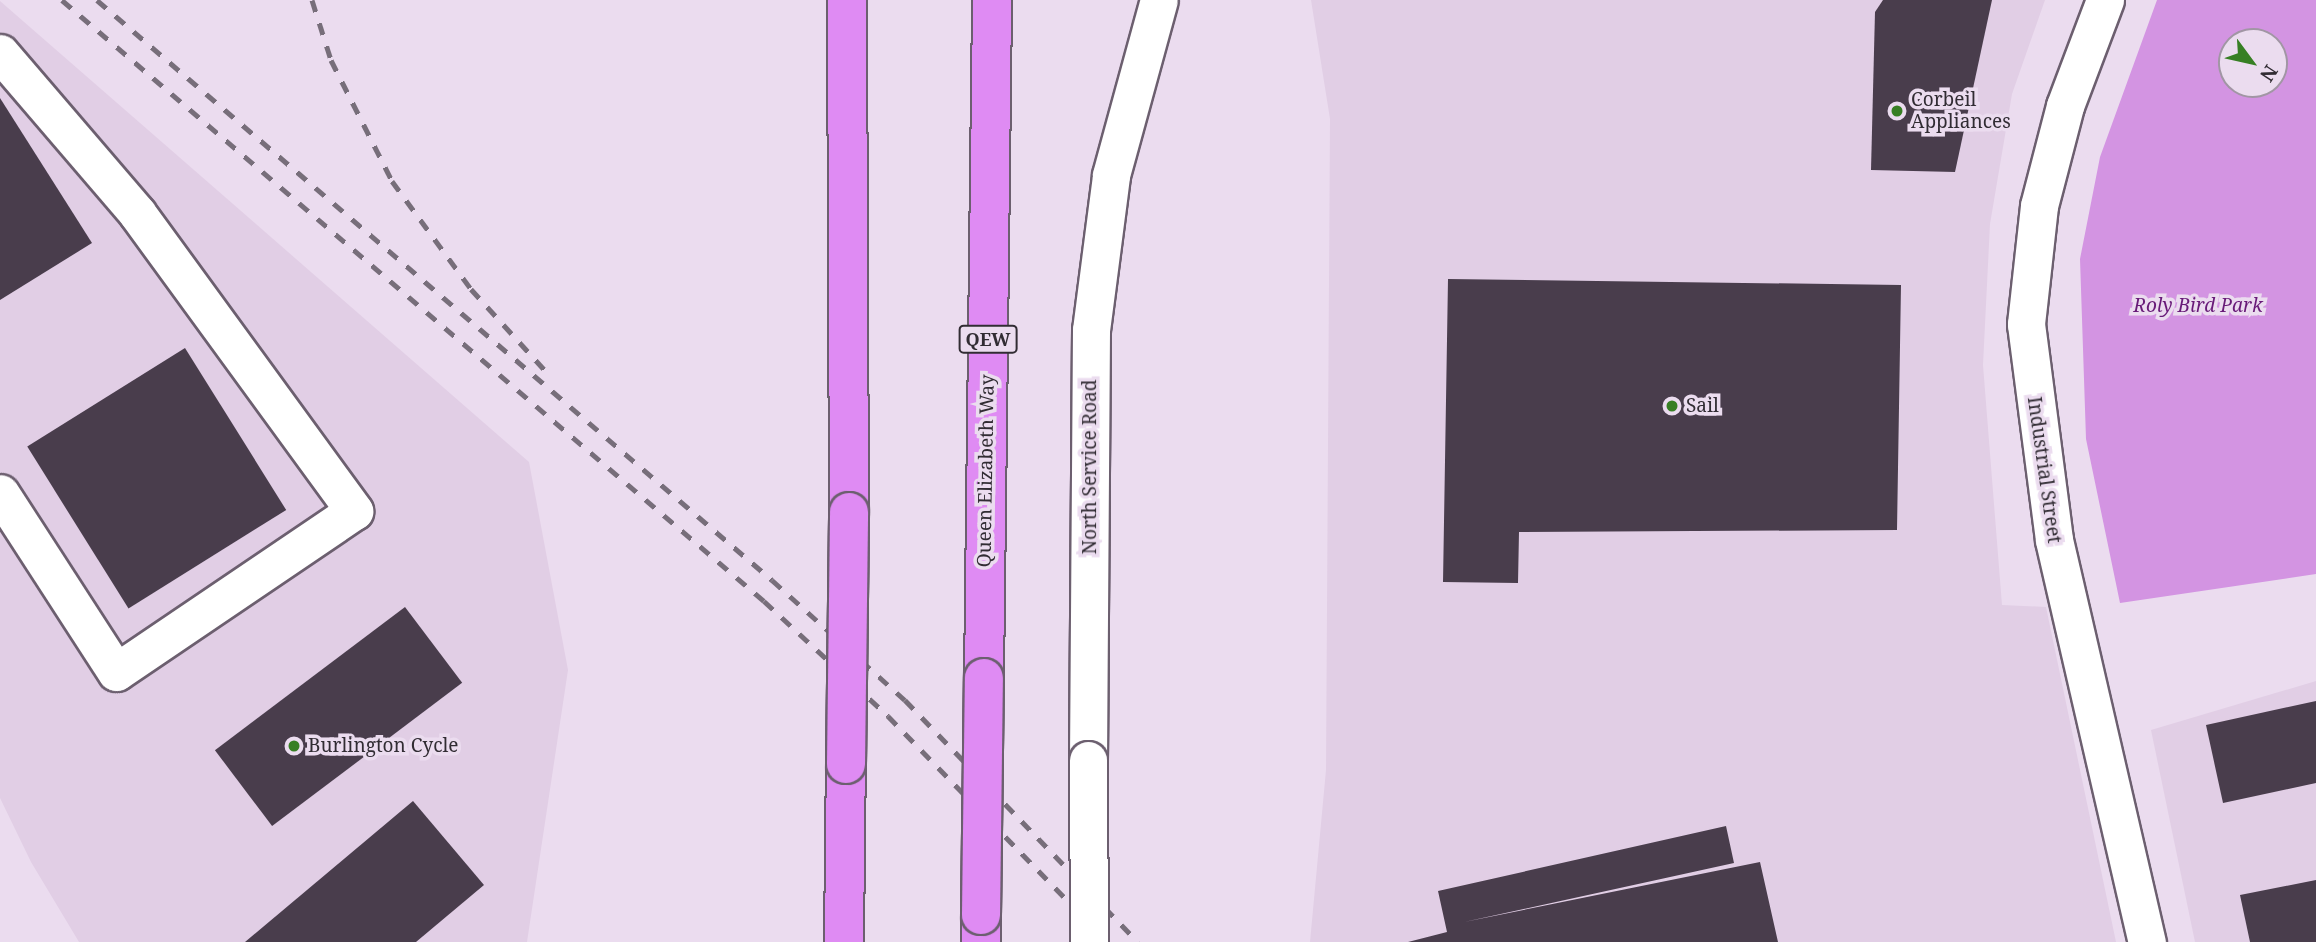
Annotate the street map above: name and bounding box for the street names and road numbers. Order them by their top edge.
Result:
road number: QEW [958,324,1018,354]
street label: Queen Elizabeth Way [973,374,999,568]
street label: North Service Road [1079,380,1101,554]
street label: Industrial Street [2022,395,2066,545]

